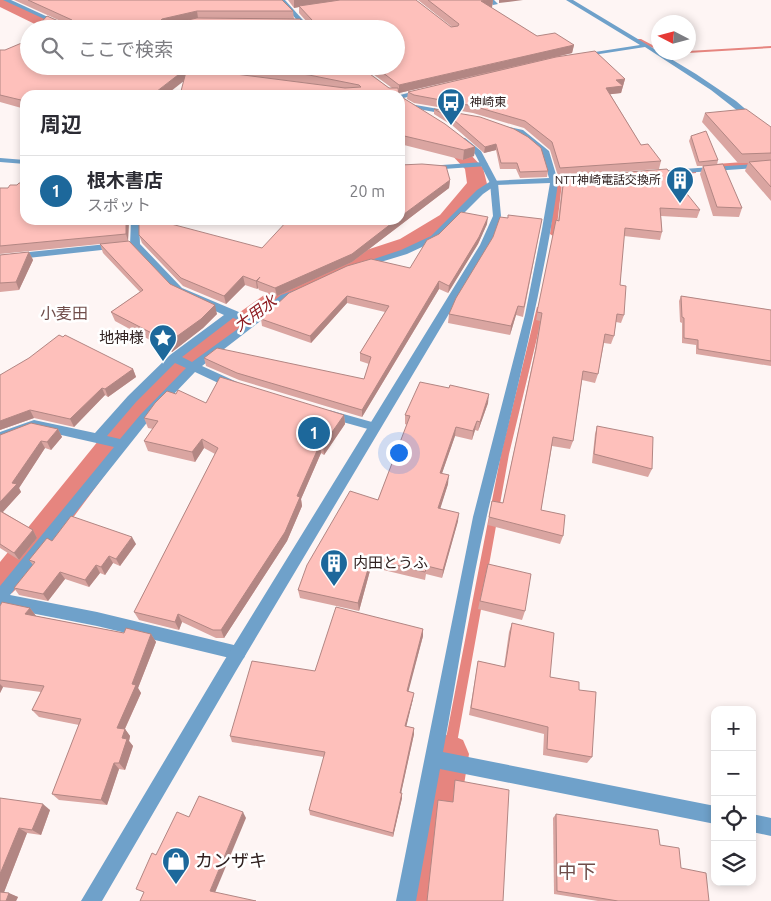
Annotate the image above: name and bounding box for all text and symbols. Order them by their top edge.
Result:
north arrow [651,15,696,60]
search box [20,20,405,75]
icon: search [38,34,66,62]
text: ここで検索 [78,38,173,60]
bus stop icon: 神崎東 [436,87,466,126]
place label: 神崎東 [470,95,506,108]
text: 周辺 [40,112,82,136]
building icon: NTT神崎電話交換所 [665,165,695,204]
text: 根木書店 [87,169,163,191]
place label: NTT神崎電話交換所 [555,173,661,186]
text: 1 [51,182,61,200]
text: 20 m [349,182,385,200]
text: スポット [87,196,151,214]
water label: 大用水 [230,290,281,334]
district label: 小麦田 [40,304,88,322]
place icon: 地神様 [148,323,178,362]
place label: 地神様 [99,329,144,346]
pin: 1 [298,414,330,452]
your location [386,440,412,466]
building icon: 内田とうふ [319,548,349,587]
place label: 内田とうふ [353,554,428,571]
map controls [711,706,756,886]
button: + [711,706,756,751]
button: − [711,751,756,796]
button: locate [711,796,756,841]
button: layers [711,841,756,886]
shop icon: カンザキ [161,846,191,885]
place label: カンザキ [195,850,267,870]
district label: 中下 [558,860,596,882]

